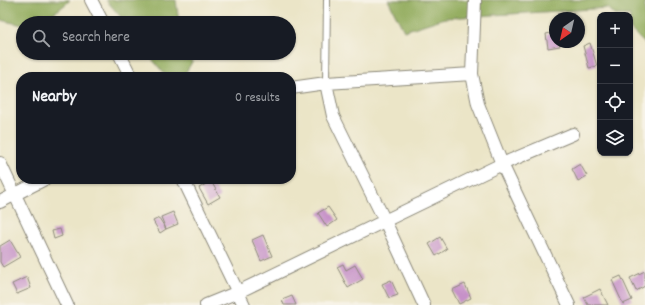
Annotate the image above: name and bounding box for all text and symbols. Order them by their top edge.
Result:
north arrow [549,12,585,48]
map controls [597,12,633,156]
button: + [597,12,633,48]
search box [16,16,296,60]
icon: search [30,27,52,49]
text: Search here [62,27,130,49]
button: − [597,48,633,84]
button: locate [597,84,633,120]
text: Nearby [32,86,76,110]
text: 0 results [235,89,280,108]
button: layers [597,120,633,156]

